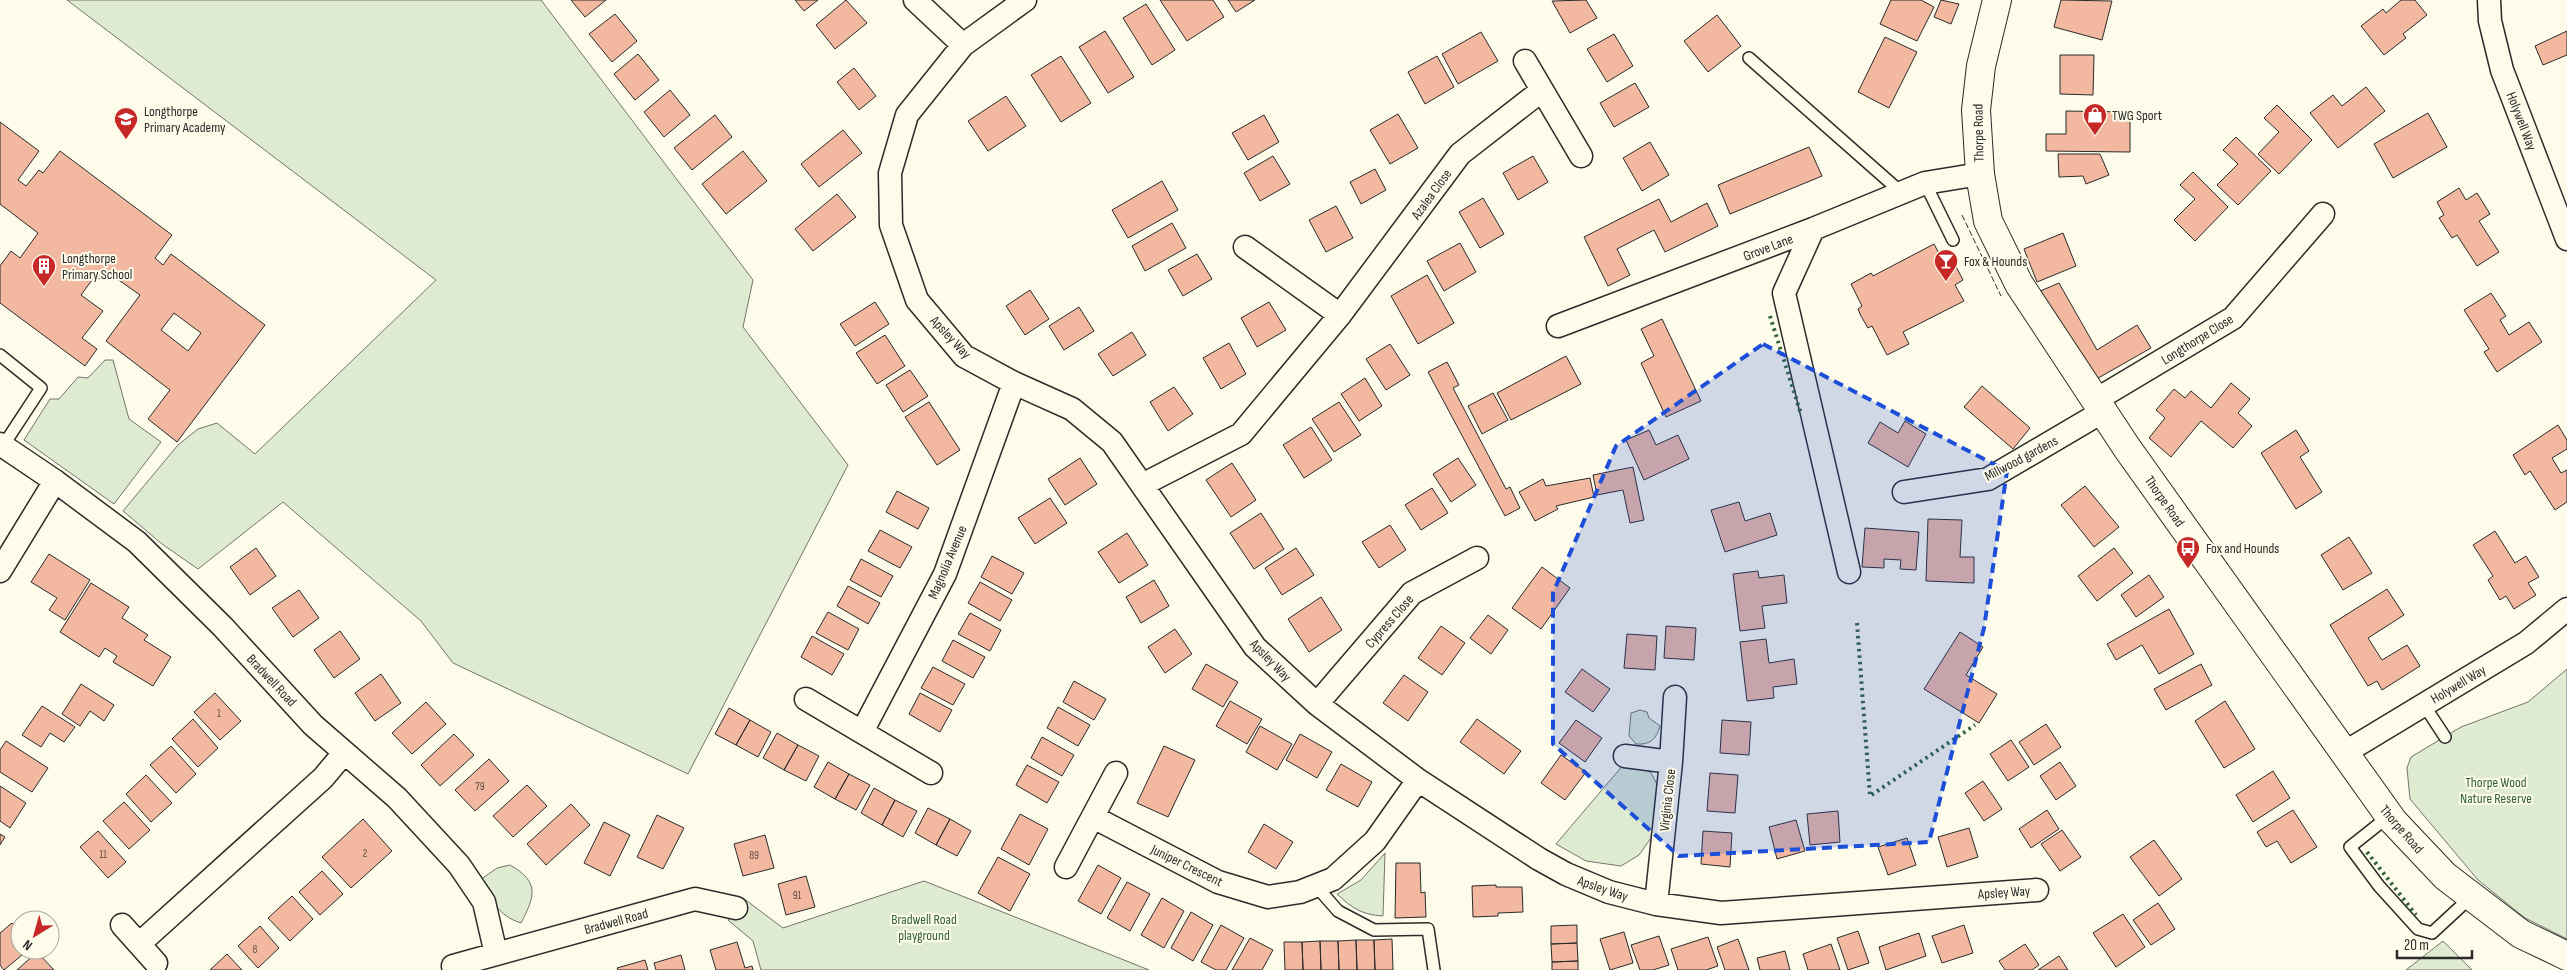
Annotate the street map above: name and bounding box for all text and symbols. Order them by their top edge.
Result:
street label: Holywell Way [2503,90,2541,153]
shop icon: TWG Sport [2082,102,2108,136]
place label: Longthorpe Primary Academy [144,103,226,136]
street label: Thorpe Road [1969,104,1988,162]
school or university icon: Longthorpe Primary Academy [113,106,139,140]
place label: TWG Sport [2112,107,2162,124]
street label: Azalea Close [1407,166,1455,224]
street label: Grove Lane [1741,230,1795,265]
bar icon: Fox & Hounds [1933,248,1959,282]
place label: Longthorpe Primary School [62,250,132,283]
building icon: Longthorpe Primary School [31,253,57,287]
place label: Fox & Hounds [1964,253,2027,270]
street label: Longthorpe Close [2158,310,2237,368]
street label: Apsley Way [926,312,975,363]
street label: Millwood gardens [1982,432,2061,485]
street label: Thorpe Road [2141,473,2188,530]
street label: Magnolia Avenue [924,523,971,602]
bus stop icon: Fox and Hounds [2175,535,2201,569]
place label: Fox and Hounds [2206,540,2279,557]
street label: Cypress Close [1362,591,1417,652]
street label: Apsley Way [1246,635,1295,685]
street label: Bradwell Road [243,651,300,710]
street label: Holywell Way [2428,661,2489,707]
house number: 1 [217,707,221,720]
street label: Virginia Close [1656,768,1679,832]
park label: Thorpe Wood Nature Reserve [2460,774,2532,807]
house number: 79 [475,780,485,793]
street label: Thorpe Road [2376,802,2427,857]
street label: Juniper Crescent [1147,840,1225,890]
house number: 2 [363,847,368,860]
house number: 11 [99,848,107,861]
house number: 89 [749,849,759,862]
street label: Apsley Way [1574,872,1631,905]
street label: Apsley Way [1976,882,2031,903]
house number: 91 [793,889,802,902]
street label: Bradwell Road [582,905,650,938]
north arrow [10,910,60,960]
park label: Bradwell Road playground [891,911,957,944]
scale bar [2397,928,2472,960]
text: N [19,936,36,954]
text: 20 m [2404,936,2429,955]
house number: 8 [253,943,258,956]

